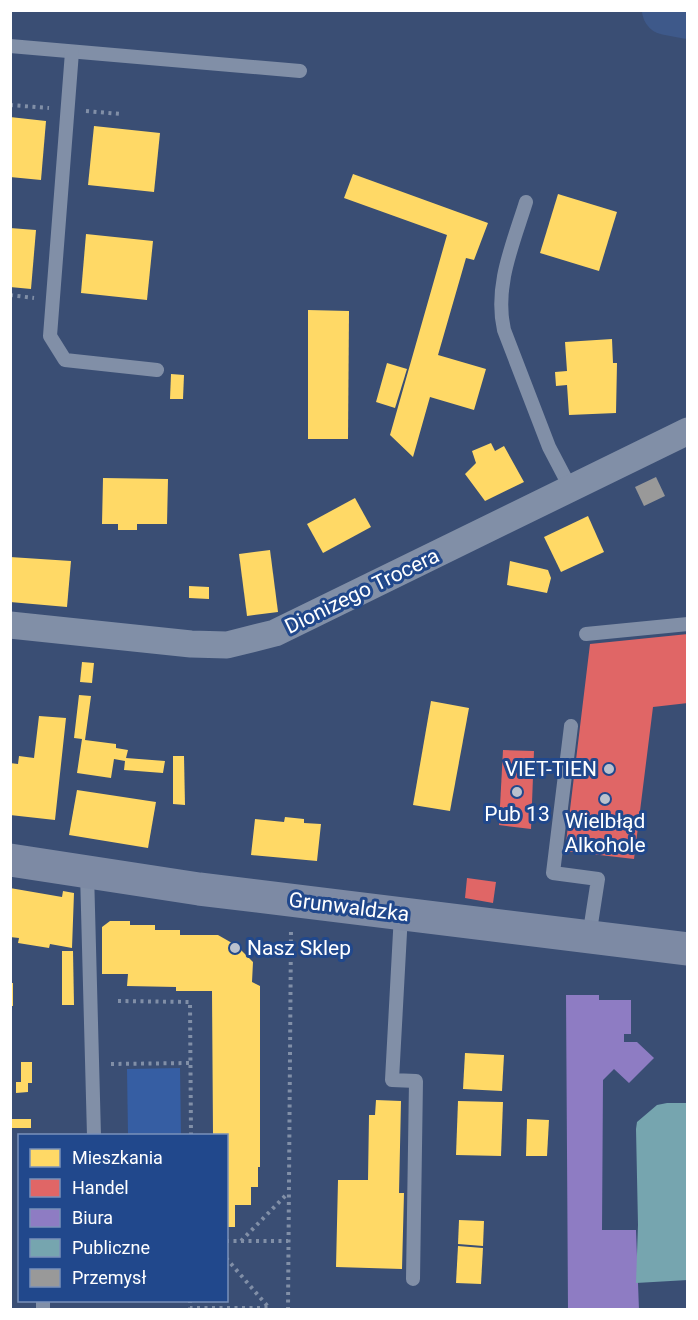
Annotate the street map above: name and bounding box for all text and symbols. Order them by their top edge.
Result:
street label: Dionizego Trocera [281,543,443,639]
place label: VIET-TIEN [505,757,597,781]
marker: VIET-TIEN [602,762,616,776]
marker: Pub 13 [510,785,524,799]
marker: Wielbłąd Alkohole [598,792,612,806]
place label: Pub 13 [484,802,550,826]
place label: Wielbłąd Alkohole [564,809,646,857]
street label: Grunwaldzka [287,888,411,926]
place label: Nasz Sklep [247,936,351,960]
marker: Nasz Sklep [228,941,242,955]
legend [18,1134,228,1302]
text: Mieszkania [72,1147,163,1168]
text: Handel [72,1177,129,1198]
text: Biura [72,1207,113,1228]
text: Publiczne [72,1237,150,1258]
text: Przemysł [72,1267,146,1288]

